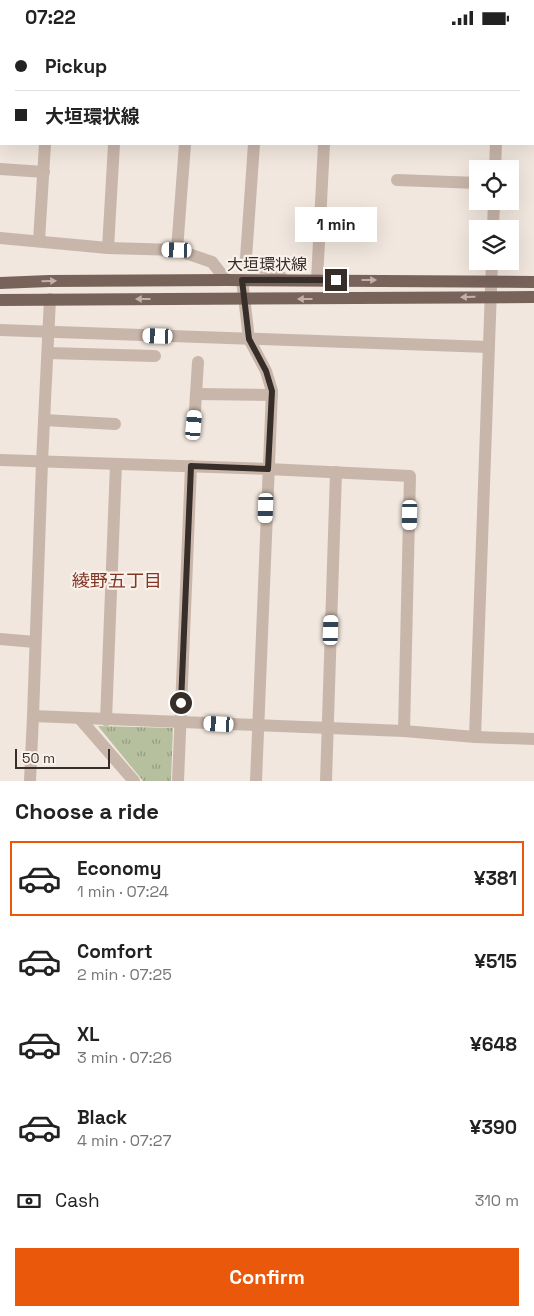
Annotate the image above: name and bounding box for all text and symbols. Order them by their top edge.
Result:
text: 07:22 [25,5,76,30]
text: Pickup [45,54,107,79]
text: 大垣環状線 [45,104,140,129]
map controls [469,160,519,270]
button: locate [469,160,519,210]
callout: 1 min [295,207,377,243]
text: 1 min [316,214,356,235]
button: layers [469,220,519,270]
car [161,242,192,258]
street label: 大垣環状線 [227,254,307,275]
route end [325,269,347,291]
one-way arrow [361,276,377,284]
one-way arrow [41,277,57,285]
one-way arrow [460,293,476,301]
one-way arrow [135,295,151,303]
one-way arrow [297,295,313,303]
car [142,328,173,344]
car [185,409,202,441]
car [257,493,274,523]
car [402,500,417,530]
district label: 綾野五丁目 [72,569,162,592]
car [322,615,339,645]
route start [170,692,192,714]
car [203,716,234,732]
scale bar [15,746,110,769]
text: 50 m [22,749,55,767]
text: Choose a ride [15,797,159,825]
icon: car [17,856,62,901]
text: Economy [77,856,161,881]
text: ¥381 [474,866,517,891]
text: 1 min · 07:24 [77,881,169,902]
icon: car [17,939,62,984]
text: Comfort [77,939,153,964]
text: ¥515 [474,949,517,974]
text: 2 min · 07:25 [77,964,172,985]
icon: car [17,1022,62,1067]
text: XL [77,1022,100,1047]
text: ¥648 [470,1032,517,1057]
text: 3 min · 07:26 [77,1047,172,1068]
icon: car [17,1105,62,1150]
text: Black [77,1105,127,1130]
text: ¥390 [470,1115,517,1140]
text: 4 min · 07:27 [77,1130,171,1151]
icon: cash [15,1187,43,1215]
text: Cash [55,1188,100,1213]
text: 310 m [475,1190,519,1211]
button: Confirm [15,1248,519,1306]

